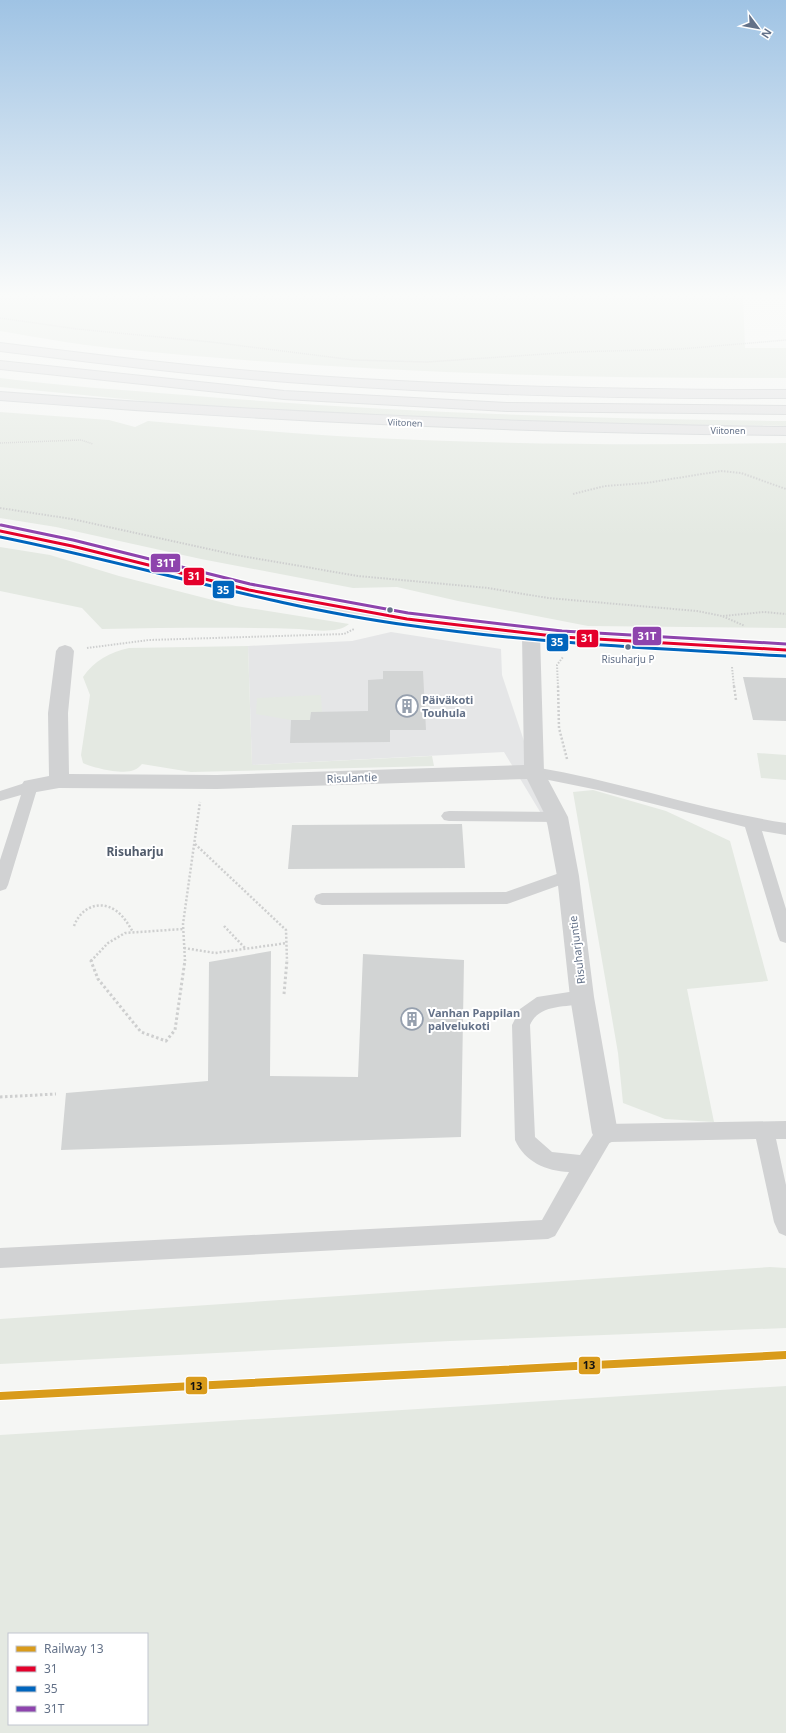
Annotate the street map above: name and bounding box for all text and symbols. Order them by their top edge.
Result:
north arrow [738,8,778,48]
text: N [758,26,776,41]
street label: Viitonen [387,415,423,430]
street label: Viitonen [711,424,745,437]
line badge: 31T [150,553,181,573]
text: 31T [157,555,176,570]
line badge: 31 [183,567,205,586]
text: 31 [188,568,200,583]
line badge: 35 [212,580,235,599]
text: 35 [217,582,229,597]
unlabelled marker [385,605,395,615]
line badge: 31T [632,626,662,646]
text: 31T [638,628,657,643]
line badge: 31 [576,629,599,648]
text: 31 [581,630,593,645]
line badge: 35 [546,633,569,652]
text: 35 [551,634,563,649]
marker: Risuharju P [623,642,633,652]
place label: Risuharju P [601,652,655,666]
place label: Päiväkoti Touhula [422,692,473,720]
building icon: Päiväkoti Touhula [394,693,420,719]
street label: Risulantie [326,769,378,786]
district label: Risuharju [106,843,164,860]
street label: Risuharjuntie [565,915,588,985]
place label: Vanhan Pappilan palvelukoti [428,1005,520,1033]
building icon: Vanhan Pappilan palvelukoti [399,1006,425,1032]
line badge: 13 [578,1356,601,1375]
text: 13 [583,1357,595,1372]
line badge: 13 [185,1376,208,1395]
text: 13 [190,1378,202,1393]
legend [8,1633,148,1725]
text: Railway 13 [44,1640,104,1657]
text: 31 [44,1660,58,1677]
text: 35 [44,1680,58,1697]
text: 31T [44,1700,65,1717]

